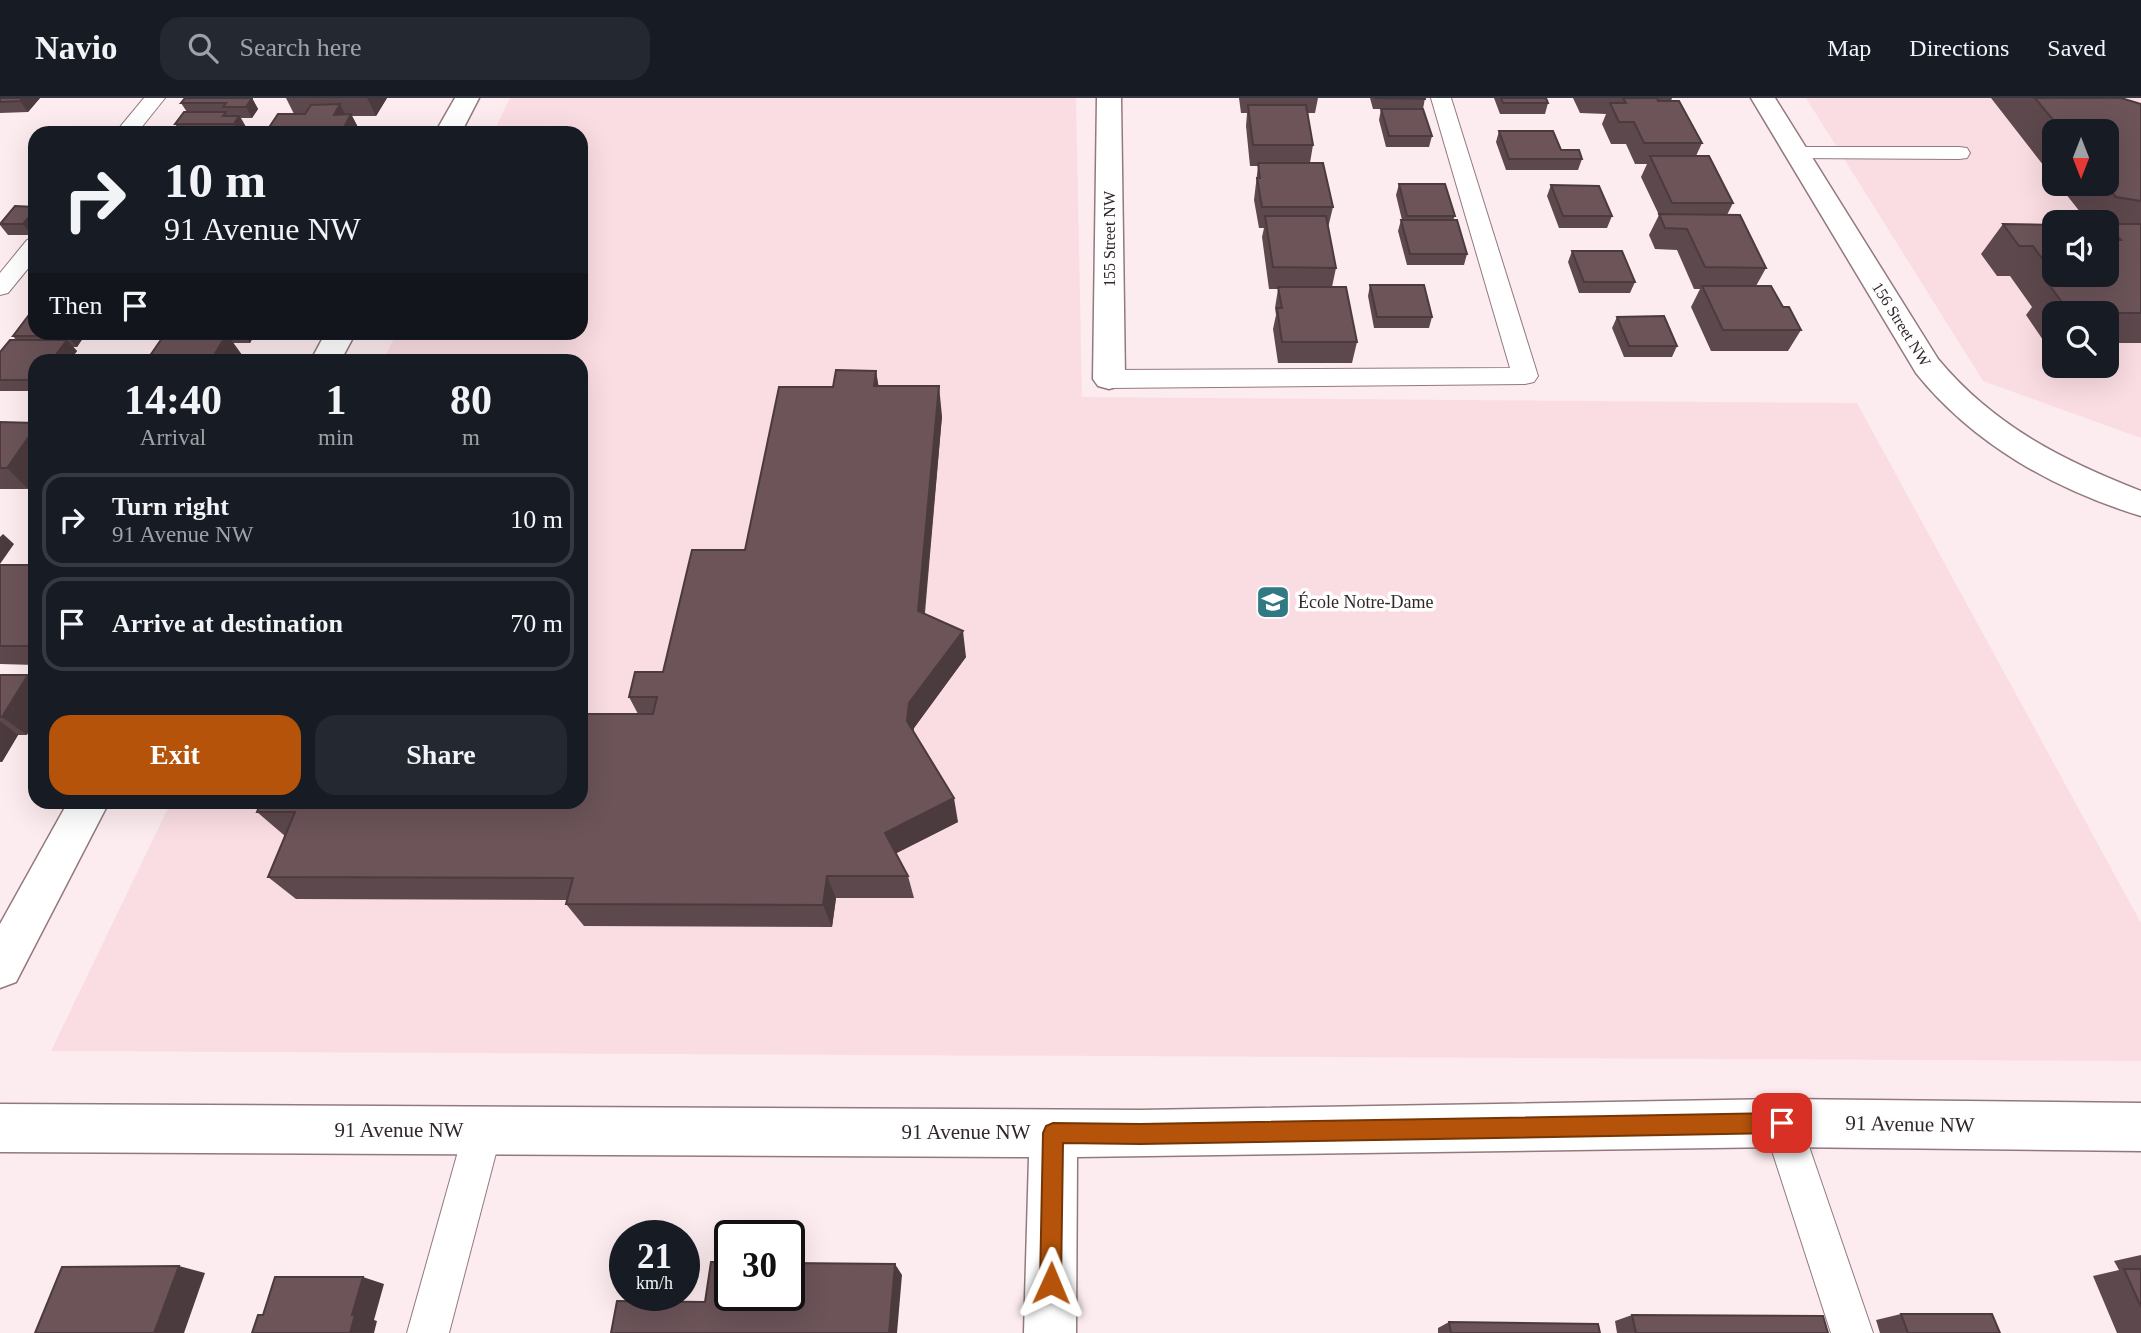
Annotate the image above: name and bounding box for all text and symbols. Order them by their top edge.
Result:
search box [160,17,650,80]
icon: search [184,29,222,67]
text: Navio [35,30,118,66]
text: Search here [240,33,361,62]
text: Map [1827,35,1871,61]
text: Directions [1909,35,2009,61]
text: Saved [2047,35,2106,61]
north arrow [2042,119,2119,196]
map controls [2042,119,2119,378]
text: 10 m [164,153,266,208]
icon: right [49,154,140,245]
street label: 155 Street NW [1101,190,1118,287]
button: sound [2042,210,2119,287]
text: 91 Avenue NW [164,211,361,247]
street label: 156 Street NW [1869,279,1935,370]
icon: arrive [116,287,154,325]
text: Then [49,291,102,320]
button: search [2042,301,2119,378]
text: 14:40 [124,377,222,423]
text: 1 [325,377,346,423]
text: 80 [450,377,492,423]
text: Arrival [140,425,206,450]
text: min [318,425,354,450]
text: m [462,425,480,450]
text: Turn right [112,492,229,521]
icon: right [53,501,91,539]
text: 10 m [510,505,563,534]
text: 91 Avenue NW [112,522,253,547]
school or university icon: École Notre-Dame [1254,583,1292,621]
place label: École Notre-Dame [1298,591,1433,612]
icon: arrive [53,605,91,643]
text: Arrive at destination [112,609,343,638]
text: 70 m [510,609,563,638]
button: Exit [49,715,301,795]
button: Share [315,715,567,795]
pin [1752,1093,1812,1153]
icon: arrive [1763,1104,1801,1142]
street label: 91 Avenue NW [1845,1111,1975,1137]
street label: 91 Avenue NW [334,1118,464,1142]
street label: 91 Avenue NW [901,1120,1031,1144]
speed limit sign: 30 [714,1220,805,1311]
text: 21 [637,1237,672,1276]
position arrow [1014,1246,1088,1320]
text: km/h [636,1273,673,1293]

